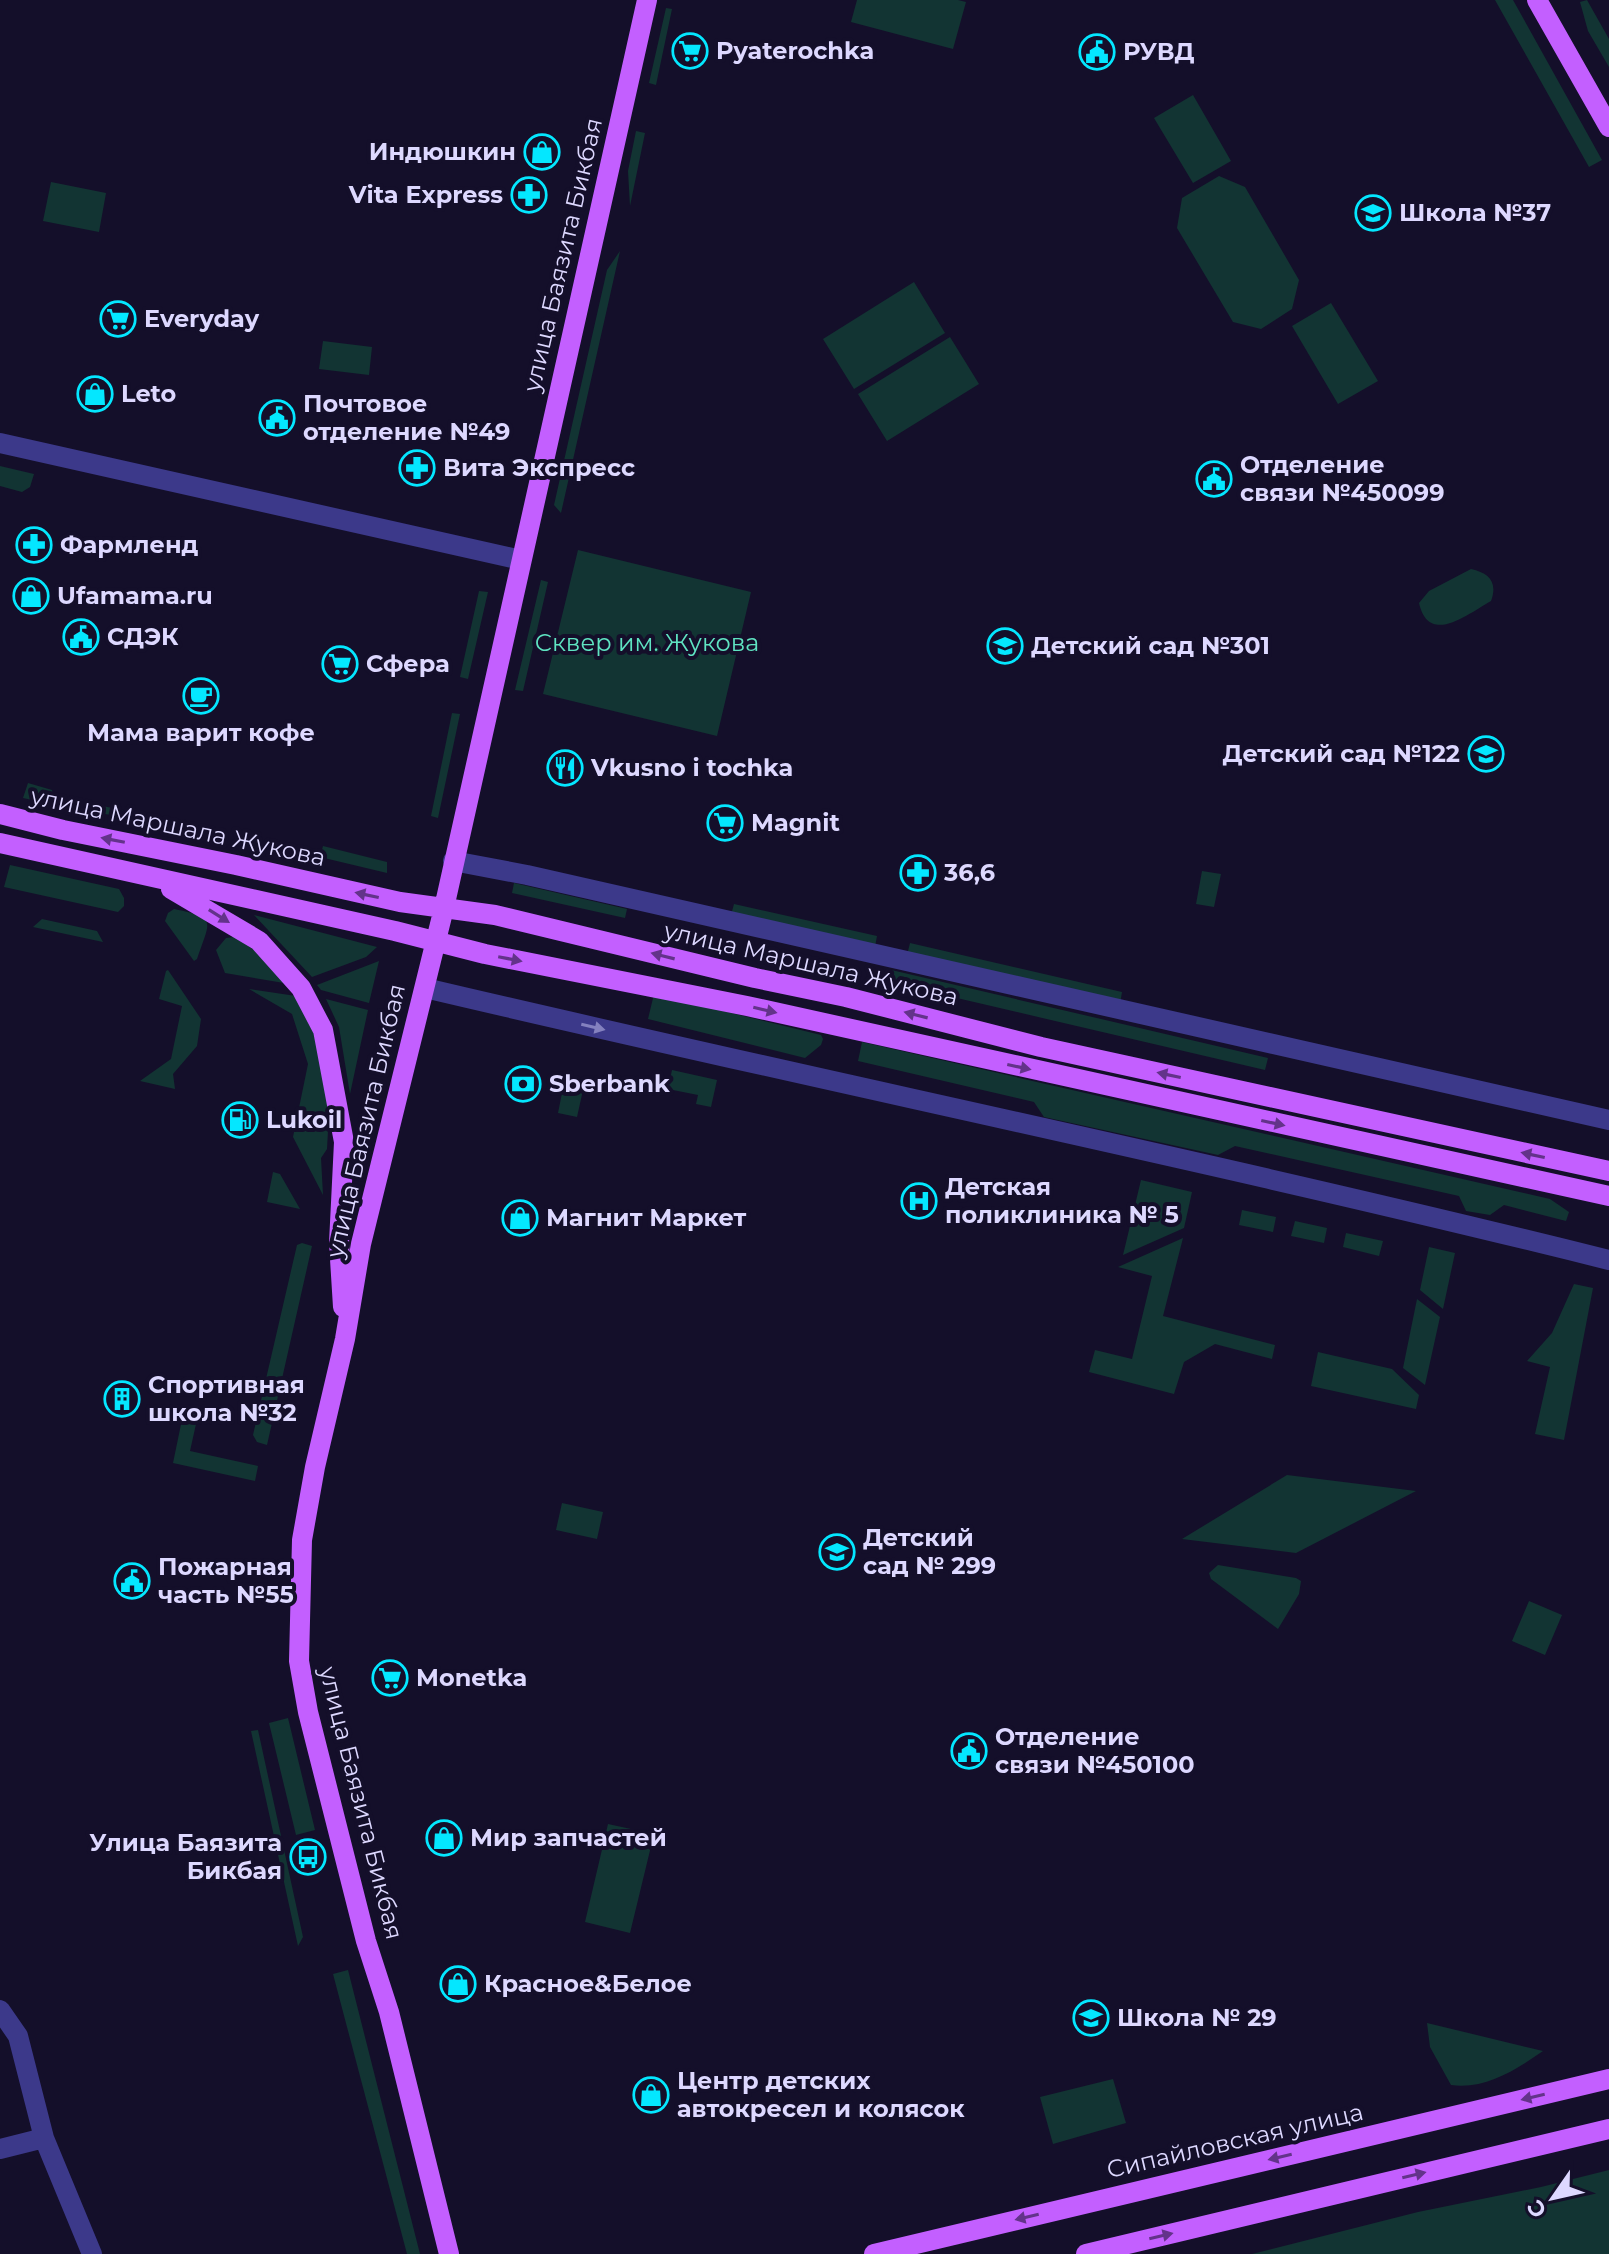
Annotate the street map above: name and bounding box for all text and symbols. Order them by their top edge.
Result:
supermarket icon: Pyaterochka [671,32,709,70]
public building icon: РУВД [1078,33,1116,71]
place label: Pyaterochka [716,36,874,65]
place label: РУВД [1123,37,1195,66]
street label: улица Баязита Бикбая [517,115,608,396]
shop icon: Индюшкин [523,133,561,171]
place label: Индюшкин [369,137,516,166]
pharmacy icon: Vita Express [510,176,548,214]
place label: Vita Express [348,180,503,209]
school or university icon: Школа №37 [1354,194,1392,232]
place label: Школа №37 [1399,198,1551,227]
supermarket icon: Everyday [99,300,137,338]
place label: Everyday [144,304,260,333]
shop icon: Leto [76,375,114,413]
place label: Leto [121,379,176,408]
place label: Почтовое отделение №49 [303,389,510,446]
public building icon: Почтовое отделение №49 [258,399,296,437]
pharmacy icon: Вита Экспресс [398,449,436,487]
place label: Отделение связи №450099 [1240,450,1444,507]
place label: Вита Экспресс [443,453,635,482]
public building icon: Отделение связи №450099 [1195,460,1233,498]
pharmacy icon: Фармленд [15,526,53,564]
place label: Фармленд [60,530,199,559]
shop icon: Ufamama.ru [12,577,50,615]
place label: Ufamama.ru [57,581,213,610]
public building icon: СДЭК [62,618,100,656]
place label: СДЭК [107,622,179,651]
school or university icon: Детский сад №301 [986,627,1024,665]
park label: Сквер им. Жукова [535,628,759,657]
place label: Детский сад №301 [1031,631,1270,660]
supermarket icon: Сфера [321,645,359,683]
place label: Сфера [366,649,450,678]
cafe icon: Мама варит кофе [182,677,220,715]
place label: Мама варит кофе [87,718,315,747]
school or university icon: Детский сад №122 [1467,735,1505,773]
place label: Детский сад №122 [1223,739,1460,768]
restaurant icon: Vkusno i tochka [546,749,584,787]
place label: Vkusno i tochka [590,753,793,782]
street label: улица Маршала Жукова [27,781,328,872]
supermarket icon: Magnit [706,804,744,842]
place label: Magnit [751,808,840,837]
one-way arrow [100,833,125,846]
pharmacy icon: 36,6 [899,854,937,892]
place label: 36,6 [943,858,995,887]
one-way arrow [354,888,379,901]
one-way arrow [208,908,229,923]
street label: улица Маршала Жукова [660,915,961,1011]
one-way arrow [651,949,676,962]
one-way arrow [498,953,523,966]
street label: улица Баязита Бикбая [320,981,411,1262]
one-way arrow [753,1004,778,1017]
one-way arrow [904,1009,929,1021]
one-way arrow [581,1021,606,1034]
one-way arrow [1006,1061,1031,1074]
bank icon: Sberbank [504,1065,542,1103]
one-way arrow [1157,1068,1182,1081]
place label: Sberbank [549,1069,670,1098]
fuel station icon: Lukoil [221,1101,259,1139]
place label: Lukoil [266,1105,342,1134]
one-way arrow [1260,1117,1285,1130]
one-way arrow [1520,1148,1545,1161]
place label: Детская поликлиника № 5 [945,1172,1179,1229]
hospital icon: Детская поликлиника № 5 [900,1182,938,1220]
shop icon: Магнит Маркет [501,1199,539,1237]
place label: Магнит Маркет [546,1203,747,1232]
place label: Спортивная школа №32 [148,1370,305,1427]
building icon: Спортивная школа №32 [103,1380,141,1418]
place label: Детский сад № 299 [863,1523,996,1580]
school or university icon: Детский сад № 299 [818,1533,856,1571]
place label: Пожарная часть №55 [158,1552,294,1609]
public building icon: Пожарная часть №55 [113,1562,151,1600]
supermarket icon: Monetka [371,1659,409,1697]
street label: улица Баязита Бикбая [313,1662,409,1942]
place label: Monetka [416,1663,527,1692]
place label: Отделение связи №450100 [995,1722,1194,1779]
public building icon: Отделение связи №450100 [950,1732,988,1770]
shop icon: Мир запчастей [425,1819,463,1857]
place label: Мир запчастей [470,1823,667,1852]
place label: Улица Баязита Бикбая [89,1828,282,1885]
bus stop icon: Улица Баязита Бикбая [289,1838,327,1876]
shop icon: Красное&Белое [439,1965,477,2003]
place label: Красное&Белое [484,1969,692,1998]
school or university icon: Школа № 29 [1072,1999,1110,2037]
place label: Школа № 29 [1117,2003,1277,2032]
place label: Центр детских автокресел и колясок [677,2066,965,2123]
shop icon: Центр детских автокресел и колясок [632,2076,670,2114]
one-way arrow [1521,2091,1546,2104]
street label: Сипайловская улица [1104,2097,1366,2184]
one-way arrow [1268,2151,1293,2164]
north arrow [1513,2158,1593,2238]
one-way arrow [1402,2169,1427,2181]
text: С [1521,2195,1552,2223]
one-way arrow [1015,2212,1040,2224]
one-way arrow [1149,2229,1174,2241]

